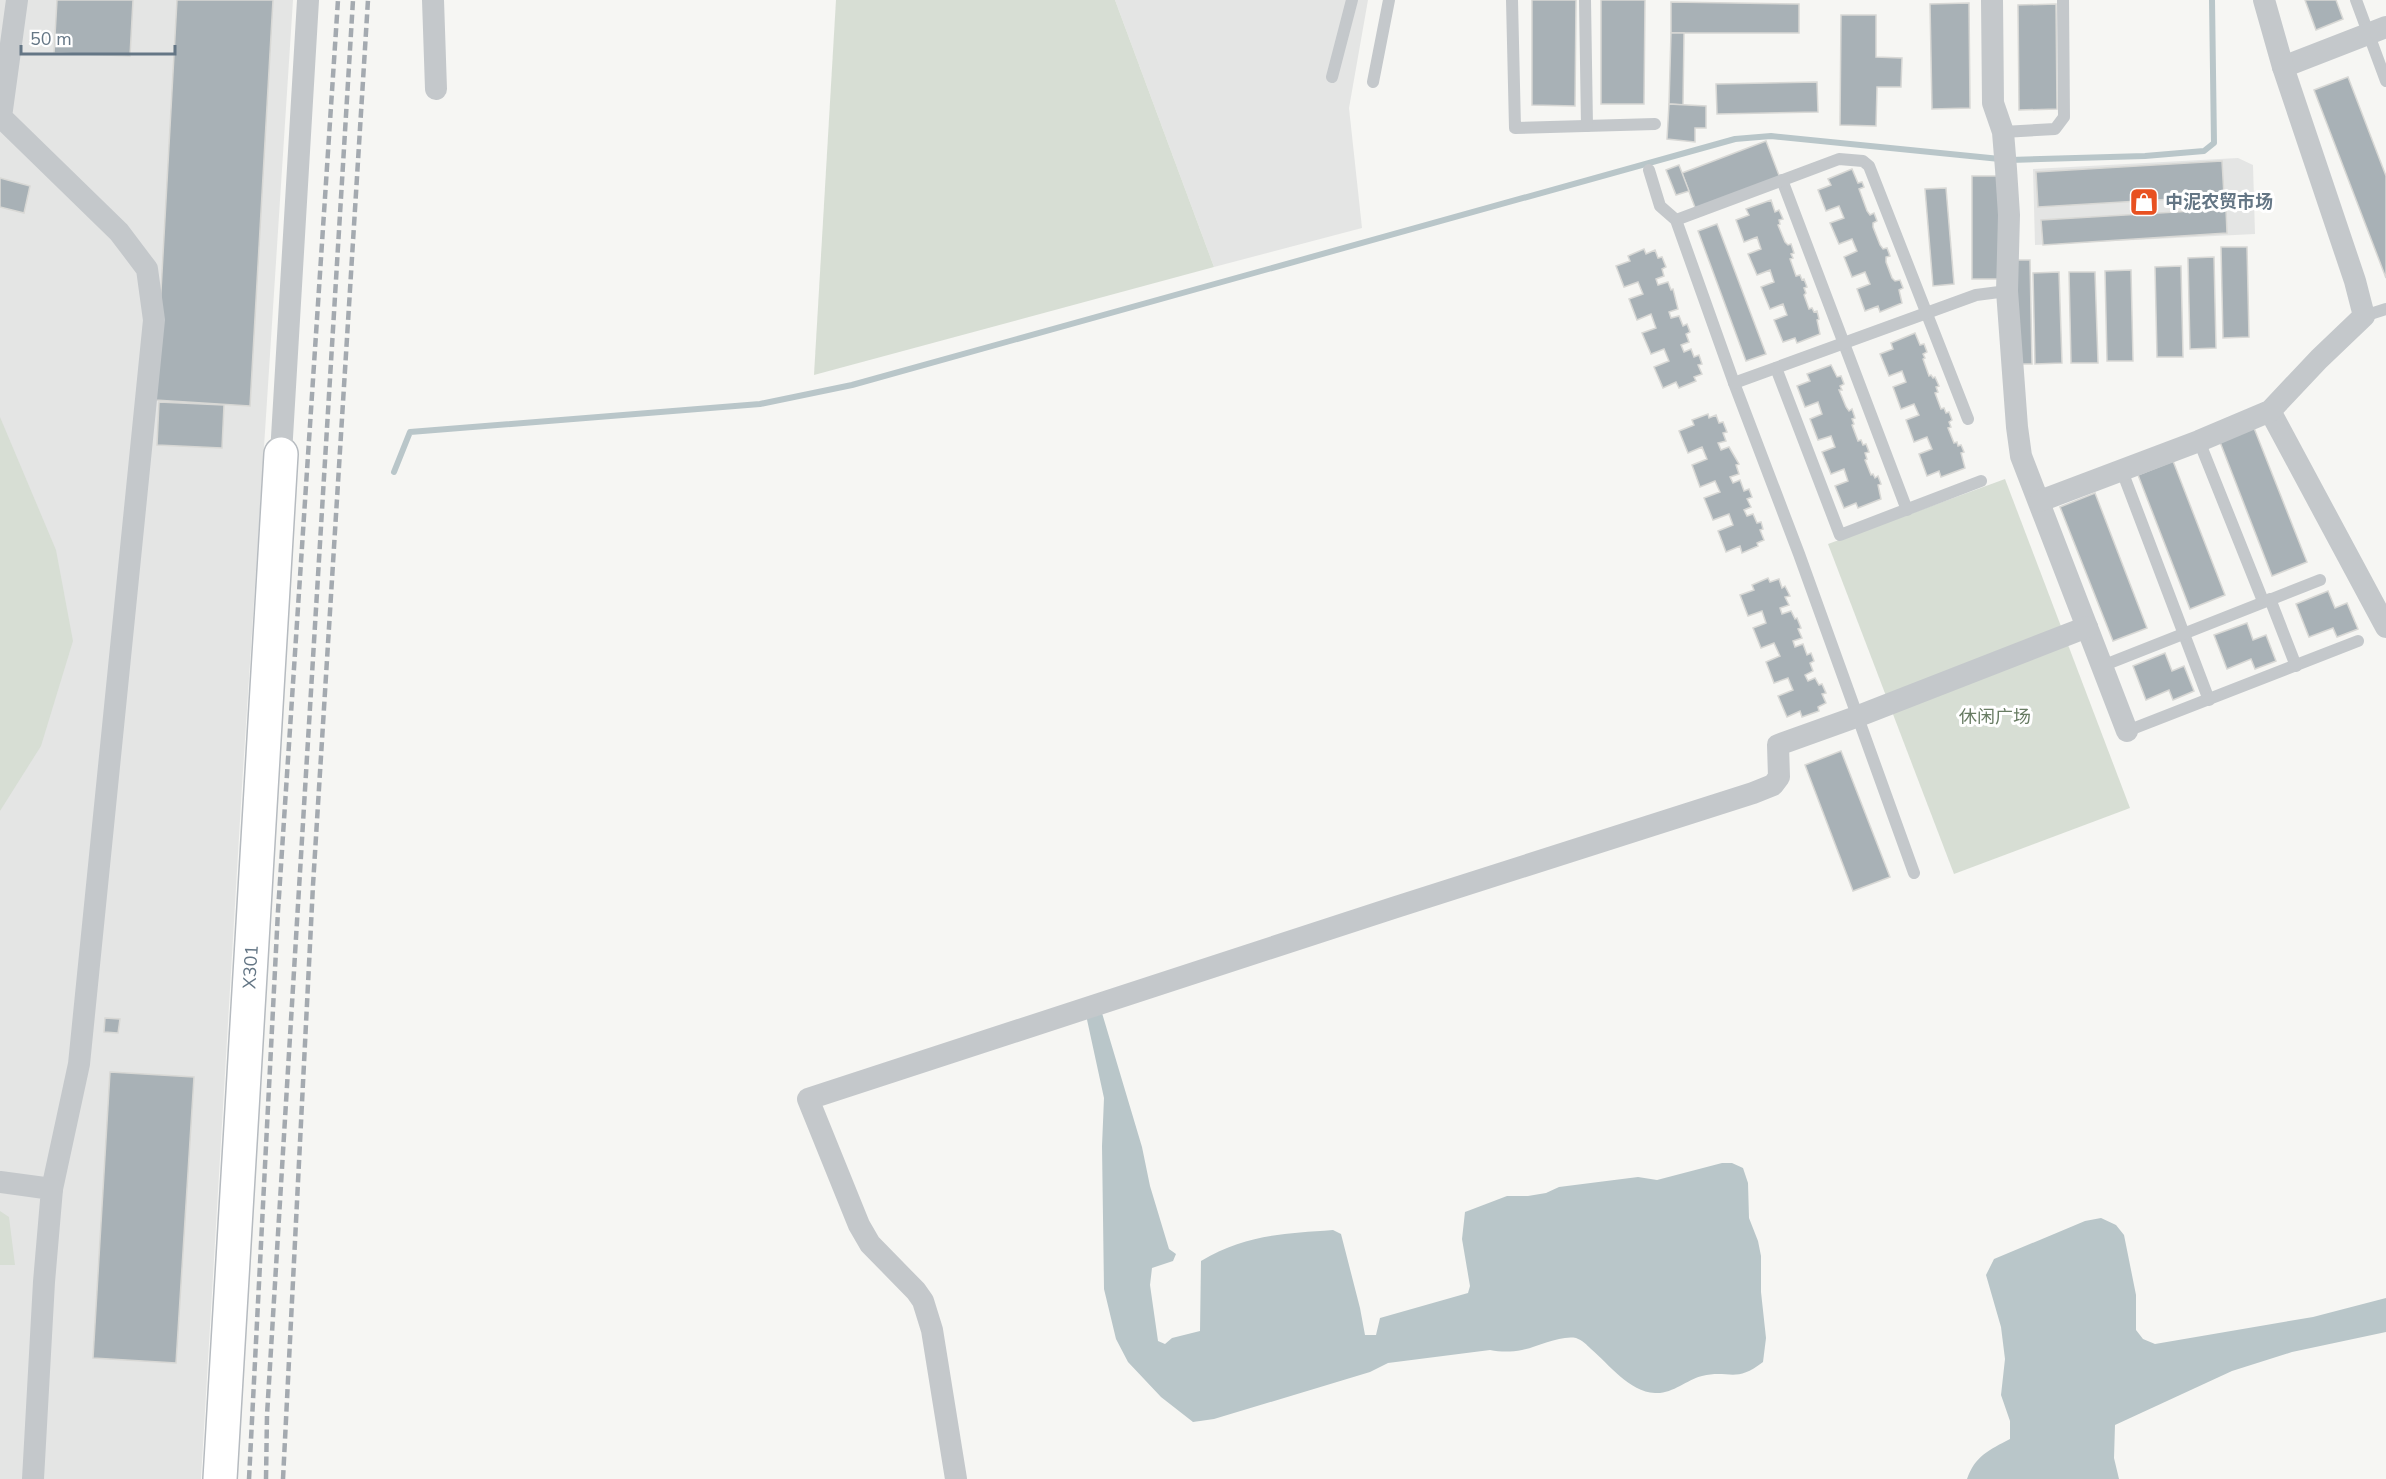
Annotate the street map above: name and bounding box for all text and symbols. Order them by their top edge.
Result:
scale bar [21,18,176,56]
text: 50 m [30,27,72,51]
shop icon: 中泥农贸市场 [2128,186,2160,218]
place label: 中泥农贸市场 [2165,190,2273,214]
park label: 休闲广场 [1959,705,2031,729]
street label: X301 [237,944,264,990]

